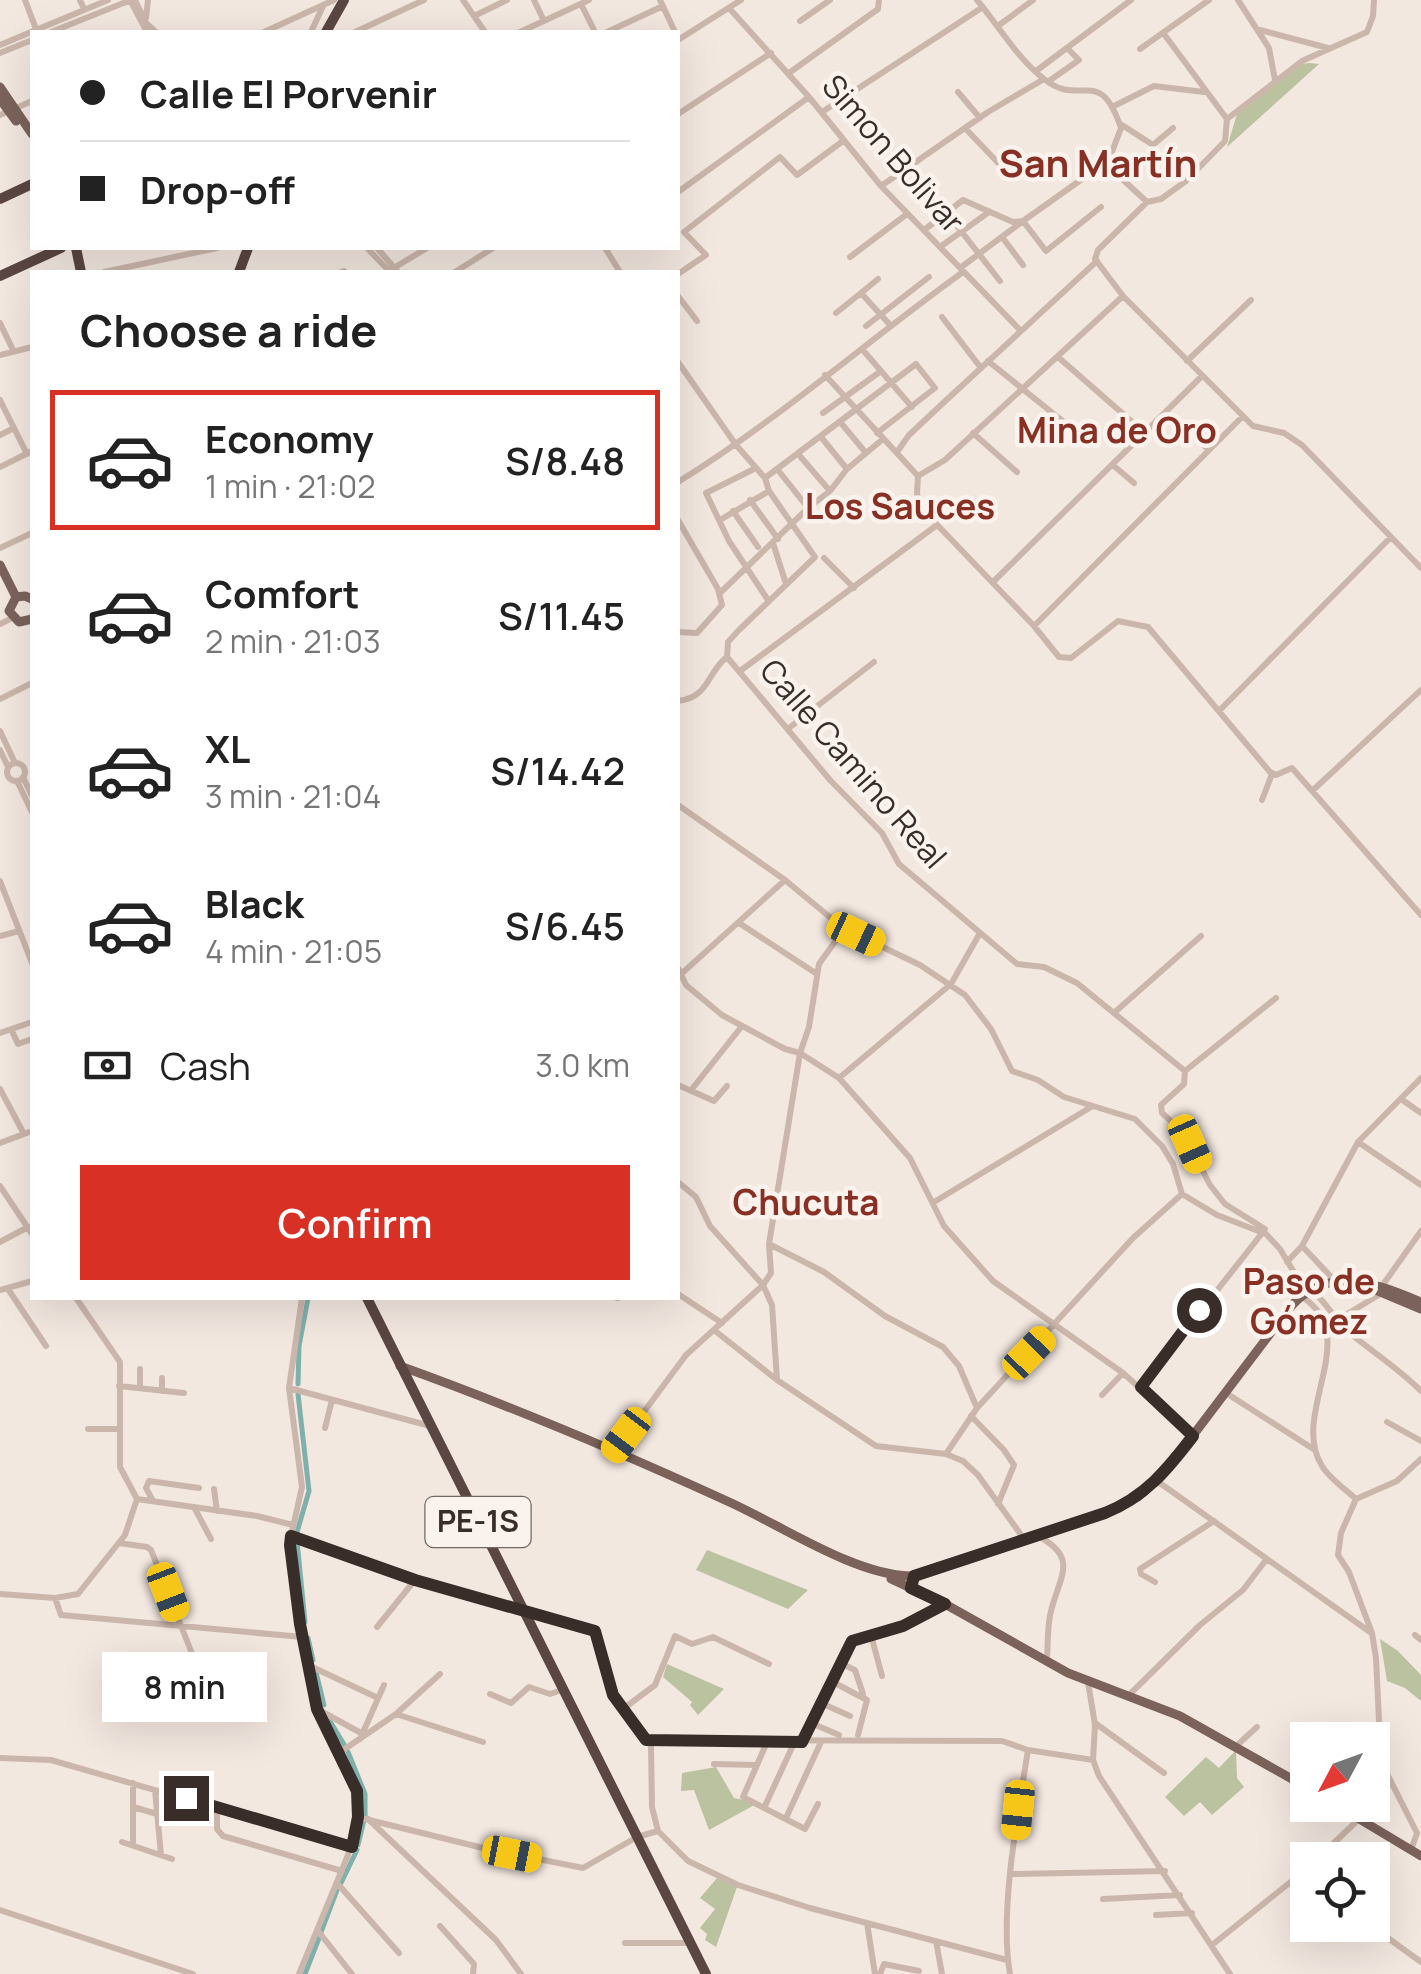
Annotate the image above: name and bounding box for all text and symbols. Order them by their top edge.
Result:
street label: Simon Bolivar [813,65,975,242]
text: Calle El Porvenir [140,67,437,119]
district label: San Martín [999,136,1197,188]
text: Drop-off [140,163,295,215]
text: Choose a ride [80,299,377,361]
district label: Mina de Oro [1017,406,1217,454]
text: Economy [205,412,374,464]
icon: car [85,415,175,505]
text: S/8.48 [505,434,625,486]
text: 1 min · 21:02 [205,464,376,508]
district label: Los Sauces [805,482,995,530]
text: Comfort [205,567,359,619]
icon: car [85,570,175,660]
text: S/11.45 [498,589,625,641]
text: 2 min · 21:03 [205,619,381,663]
street label: Calle Camino Real [751,649,957,877]
text: XL [205,722,250,774]
icon: car [85,725,175,815]
text: S/14.42 [490,744,625,796]
text: 3 min · 21:04 [205,774,381,818]
text: Black [205,877,304,929]
icon: car [85,880,175,970]
text: S/6.45 [505,899,625,951]
car [822,908,890,960]
text: 4 min · 21:05 [205,929,382,973]
icon: cash [80,1038,135,1093]
text: Cash [160,1039,251,1091]
text: 3.0 km [535,1043,630,1087]
car [1164,1110,1216,1178]
button: Confirm [80,1165,630,1280]
district label: Chucuta [733,1178,879,1226]
district label: Paso de Gómez [1243,1257,1375,1345]
route start [1177,1288,1222,1333]
car [997,1321,1061,1385]
car [596,1402,656,1468]
road number: PE-1S [426,1497,530,1547]
car [143,1559,193,1625]
callout: 8 min [104,1653,268,1723]
text: 8 min [143,1665,226,1709]
north arrow [1290,1722,1390,1822]
map controls [1290,1722,1390,1942]
route end [164,1776,209,1821]
car [1000,1779,1036,1841]
car [480,1834,544,1874]
button: locate [1290,1842,1390,1942]

